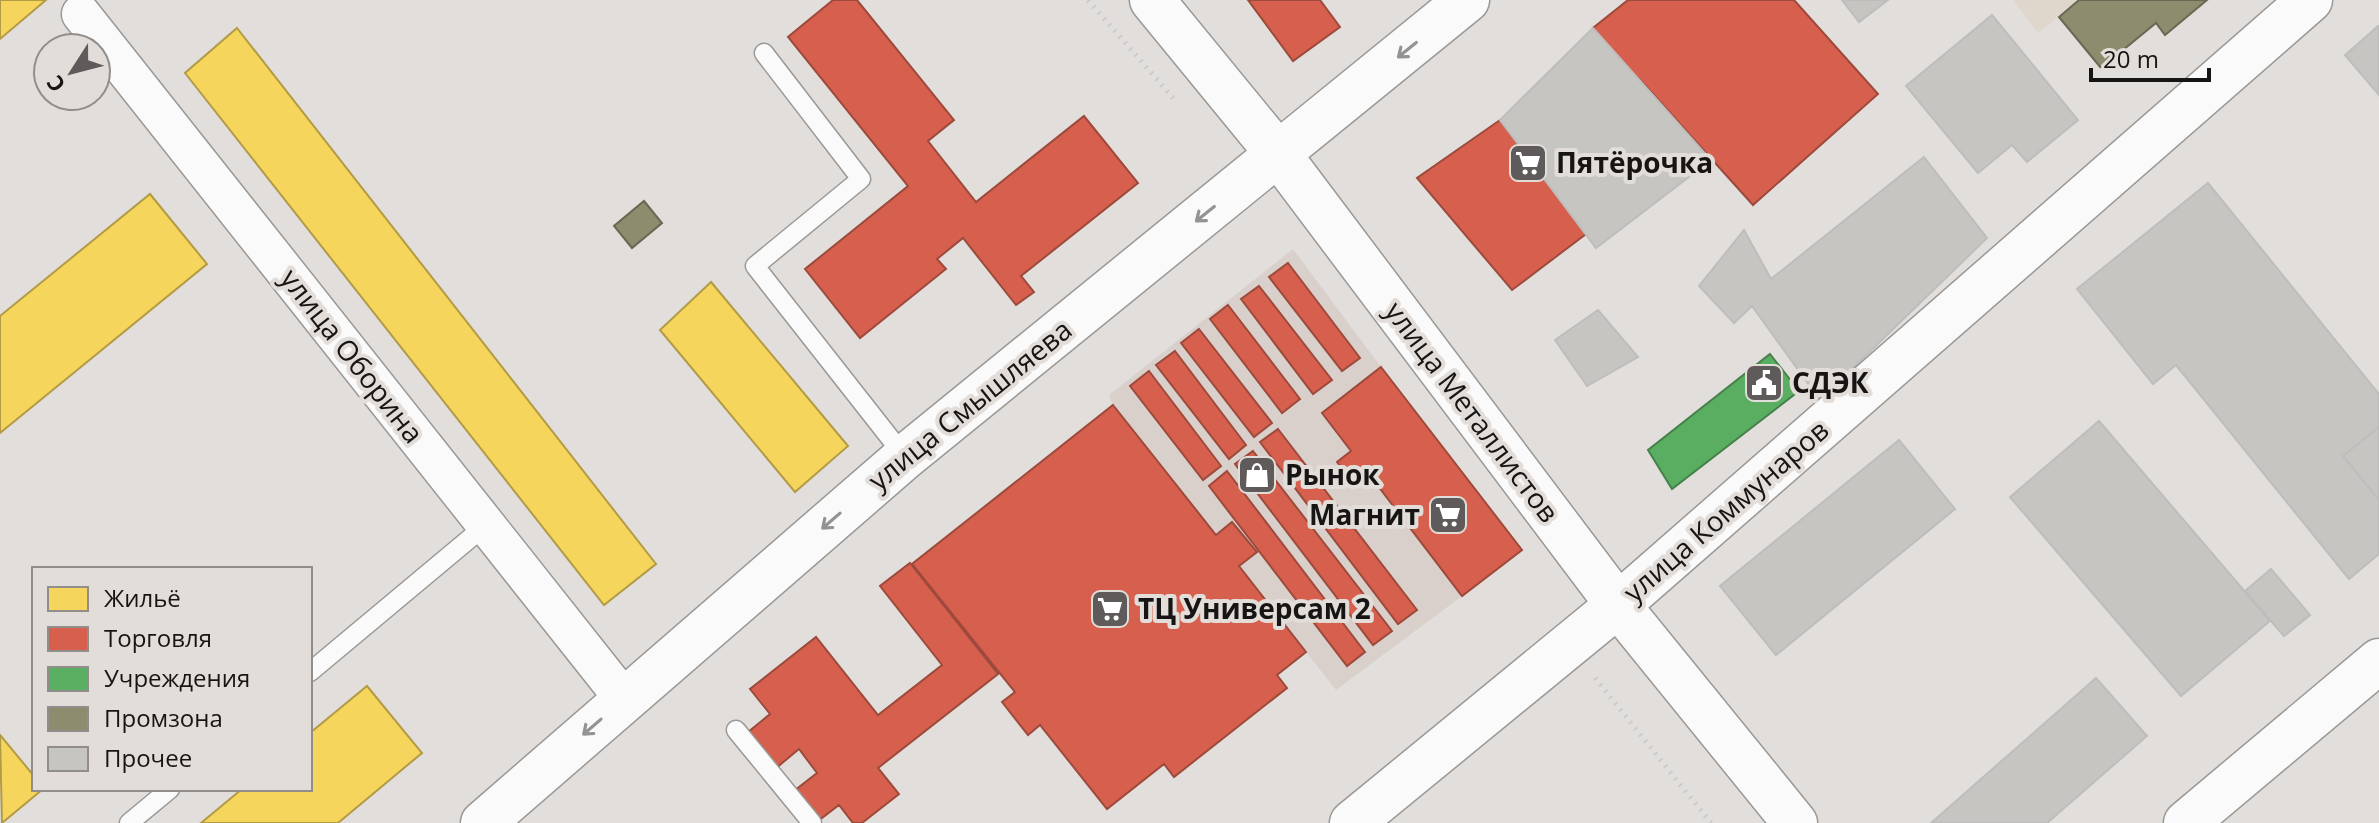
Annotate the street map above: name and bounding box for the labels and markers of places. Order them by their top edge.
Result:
supermarket icon: Пятёрочка [1507,142,1549,184]
place label: Пятёрочка [1556,143,1713,181]
public building icon: СДЭК [1743,362,1785,404]
place label: СДЭК [1792,363,1869,401]
shop icon: Рынок [1236,454,1278,496]
place label: Рынок [1285,455,1380,493]
supermarket icon: Магнит [1427,494,1469,536]
place label: Магнит [1309,495,1420,533]
supermarket icon: ТЦ Универсам 2 [1089,588,1131,630]
place label: ТЦ Универсам 2 [1138,589,1371,627]

